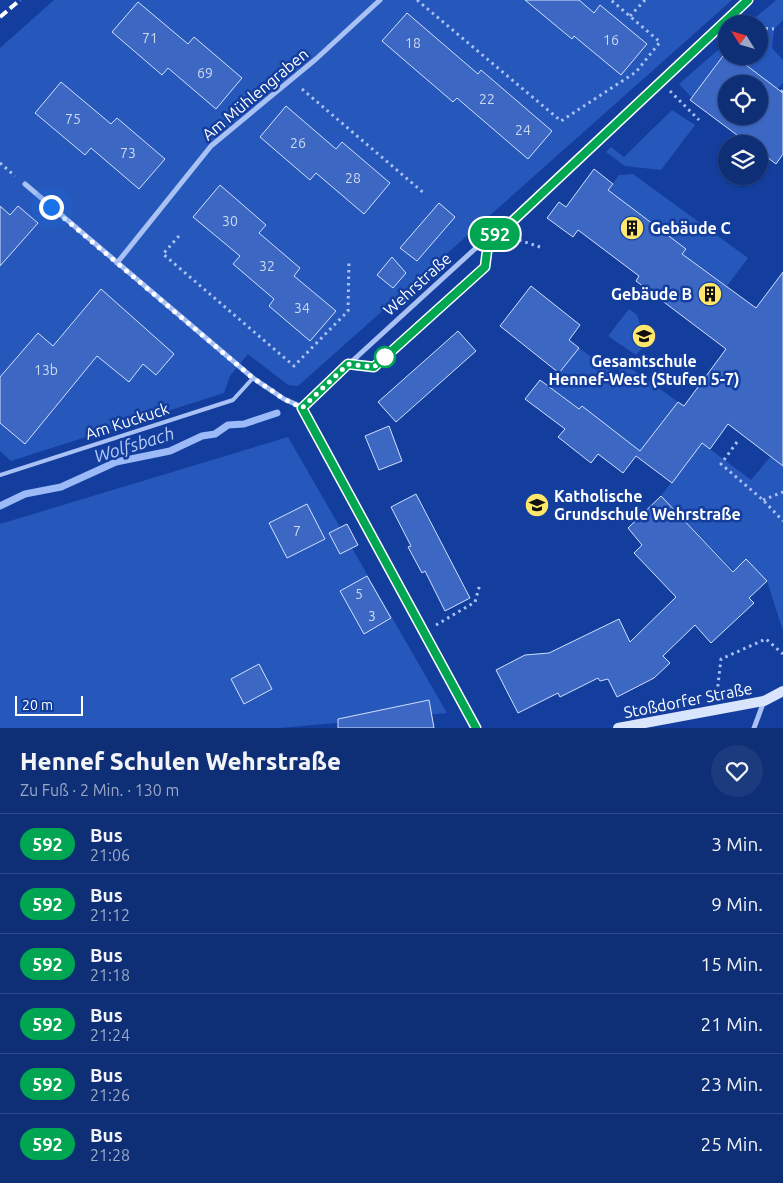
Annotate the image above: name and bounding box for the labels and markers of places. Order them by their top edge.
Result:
building icon: Gebäude C [619,215,645,241]
place label: Gebäude C [650,219,731,237]
building icon: Gebäude B [697,281,723,307]
place label: Gebäude B [611,285,692,303]
school or university icon: Gesamtschule Hennef-West (Stufen 5-7) [631,323,657,349]
unlabelled marker [374,346,396,368]
place label: Gesamtschule Hennef-West (Stufen 5-7) [548,352,740,389]
place label: Katholische Grundschule Wehrstraße [554,487,741,523]
school or university icon: Katholische Grundschule Wehrstraße [524,492,550,518]

